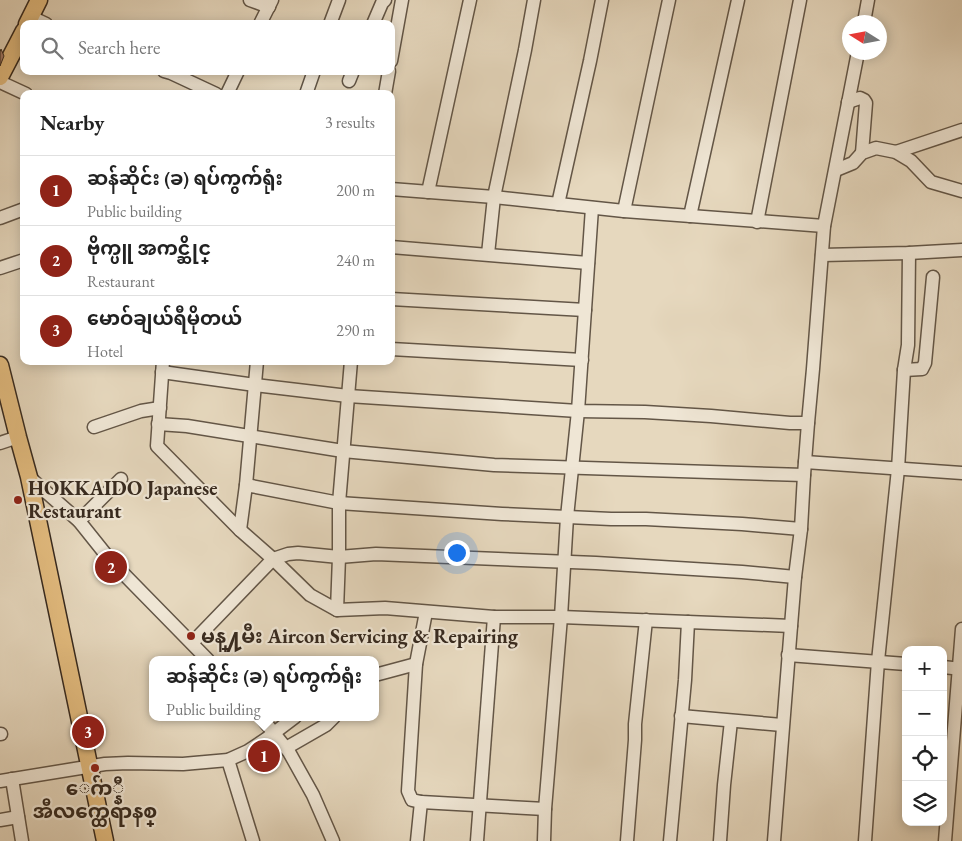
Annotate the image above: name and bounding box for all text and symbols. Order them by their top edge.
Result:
north arrow [842,15,887,60]
search box [20,20,395,75]
icon: search [38,34,66,62]
text: Search here [78,35,160,60]
text: Nearby [40,109,104,136]
text: 3 results [325,112,375,133]
text: ဆန်ဆိုင်း (ခ) ရပ်ကွက်ရုံး [87,166,283,191]
text: 1 [52,180,60,201]
text: 200 m [336,180,375,201]
text: Public building [87,201,182,222]
text: ဗိုက္ပူ အကင္ဆိုင္ [87,236,211,261]
text: 2 [52,250,60,271]
text: 240 m [336,250,375,271]
text: Restaurant [87,271,155,292]
text: မောဝ်ချယ်ရီမိုတယ် [87,306,242,331]
text: 3 [52,320,60,341]
text: 290 m [336,320,375,341]
text: Hotel [87,341,123,362]
place label: HOKKAIDO Japanese Restaurant [28,475,218,524]
marker: HOKKAIDO Japanese Restaurant [12,494,24,506]
your location [444,540,470,566]
pin: 2 [95,548,127,586]
place label: မန္႔မီး Aircon Servicing & Repairing [201,623,519,653]
marker: မန္႔မီး Aircon Servicing & Repairing [185,630,197,642]
map controls [902,646,947,826]
button: + [902,646,947,691]
popup [149,656,379,721]
text: ဆန်ဆိုင်း (ခ) ရပ်ကွက်ရုံး [166,664,362,689]
button: − [902,691,947,736]
text: Public building [166,699,261,720]
pin: 3 [72,713,104,751]
button: locate [902,736,947,781]
pin: 1 [248,737,280,775]
marker: ေဂ်ာ္နီ အီလက္ထေရာနစ္ [89,762,101,774]
place label: ေဂ်ာ္နီ အီလက္ထေရာနစ္ [33,775,157,827]
button: layers [902,781,947,826]

